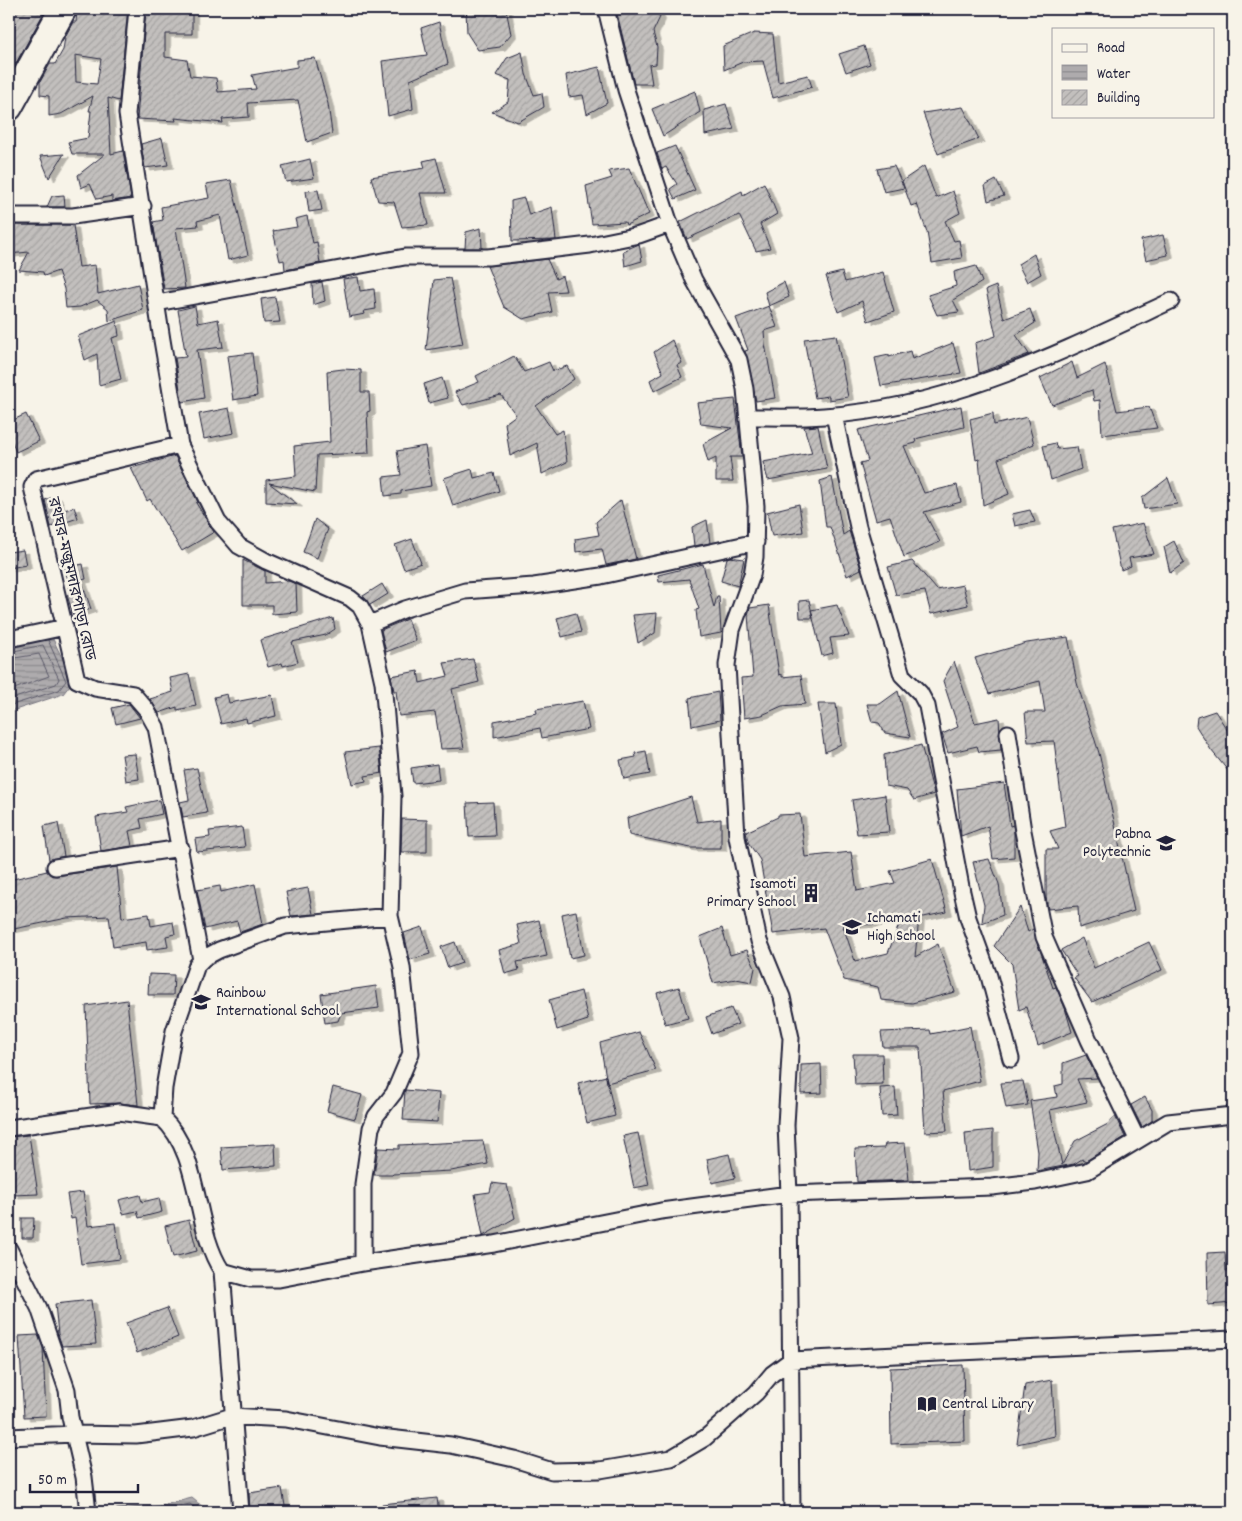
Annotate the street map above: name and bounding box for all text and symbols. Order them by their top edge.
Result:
legend [1052,28,1214,118]
text: Road [1097,38,1125,60]
text: Water [1097,64,1131,86]
text: Building [1097,88,1140,110]
street label: রথঘর-মজুমদারপাড়া রোড [41,494,101,663]
place label: Pabna Polytechnic [1083,823,1151,864]
school or university icon: Pabna Polytechnic [1155,832,1177,854]
place label: Isamoti Primary School [706,873,796,914]
building icon: Isamoti Primary School [800,882,822,904]
place label: Ichamati High School [867,907,935,948]
school or university icon: Ichamati High School [841,916,863,938]
place label: Rainbow International School [216,982,340,1023]
school or university icon: Rainbow International School [190,991,212,1013]
library icon: Central Library [916,1393,938,1415]
place label: Central Library [942,1393,1034,1416]
scale bar [30,1461,138,1493]
text: 50 m [38,1470,67,1492]

